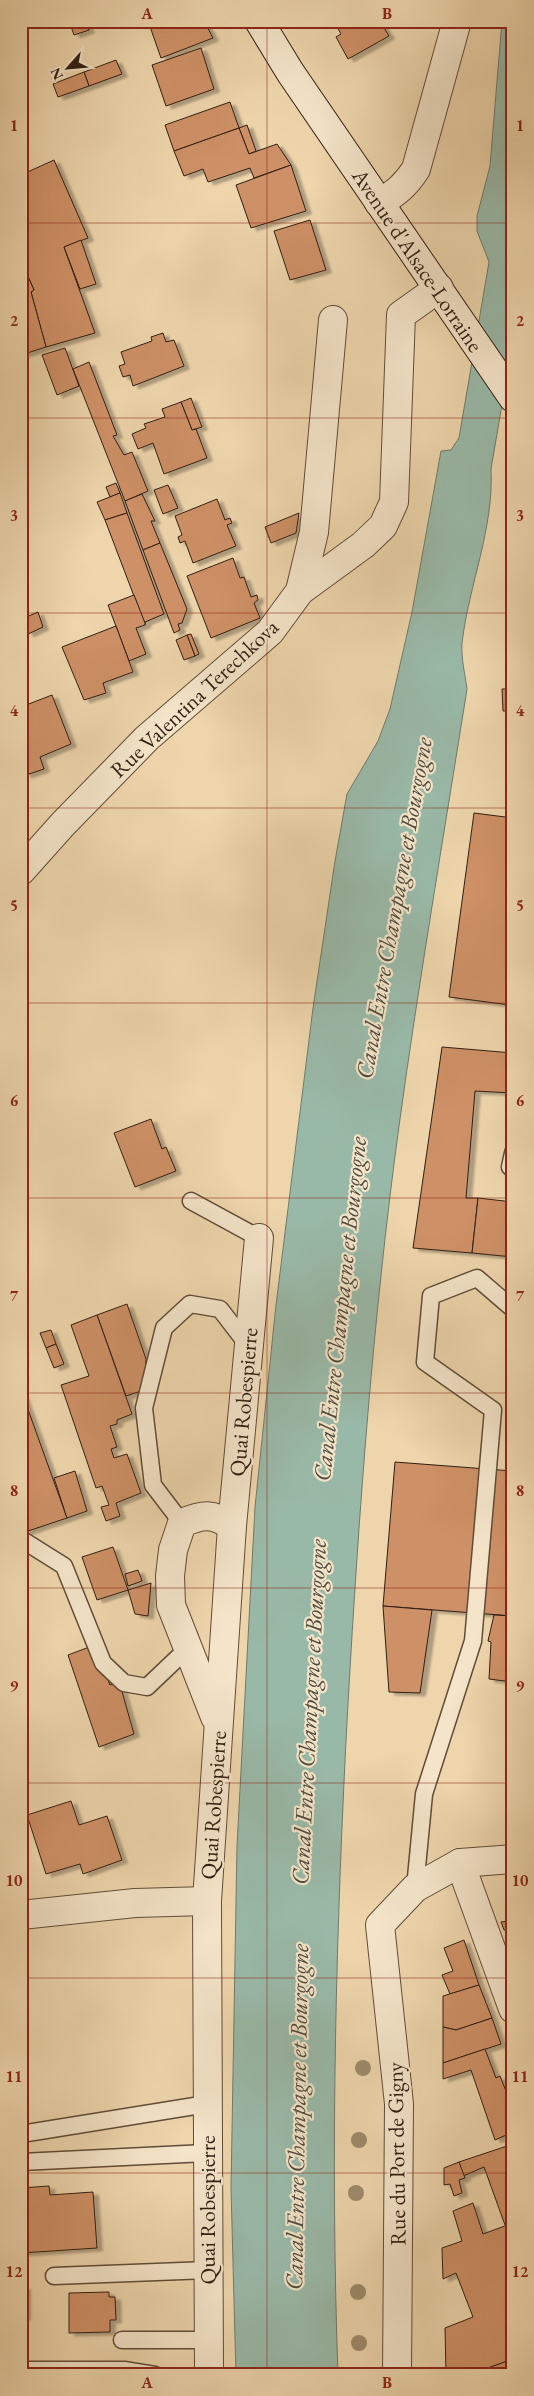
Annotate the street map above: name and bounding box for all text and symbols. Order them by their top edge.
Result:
text: A [140,3,153,24]
text: B [382,3,392,24]
north arrow [42,42,92,92]
text: N [46,64,67,83]
text: 1 [10,115,18,136]
text: 1 [516,115,524,136]
street label: Avenue d'Alsace-Lorraine [345,162,490,358]
text: 2 [10,310,19,331]
text: 2 [516,310,525,331]
text: 3 [10,505,18,526]
text: 3 [516,505,524,526]
street label: Rue Valentina Terechkova [104,613,285,784]
text: 4 [10,700,19,721]
text: 4 [516,700,525,721]
water label: Canal Entre Champagne et Bourgogne [348,734,439,1081]
text: 5 [10,895,18,916]
text: 5 [516,895,524,916]
text: 6 [10,1090,19,1111]
text: 6 [516,1090,525,1111]
water label: Canal Entre Champagne et Bourgogne [306,1134,373,1483]
text: 7 [10,1285,19,1306]
text: 7 [516,1285,525,1306]
street label: Quai Robespierre [223,1326,264,1478]
text: 8 [10,1480,18,1501]
text: 8 [516,1480,524,1501]
water label: Canal Entre Champagne et Bourgogne [284,1537,333,1886]
text: 9 [10,1675,19,1696]
text: 9 [516,1675,525,1696]
street label: Quai Robespierre [194,1729,233,1880]
text: 10 [6,1870,23,1891]
text: 10 [512,1870,529,1891]
water label: Canal Entre Champagne et Bourgogne [278,1943,315,2290]
street label: Rue du Port de Gigny [380,2062,413,2246]
text: 11 [6,2066,22,2087]
text: 11 [512,2066,528,2087]
street label: Quai Robespierre [193,2135,222,2285]
text: 12 [6,2261,23,2282]
text: 12 [512,2261,529,2282]
text: A [140,2372,153,2393]
text: B [382,2372,392,2393]

